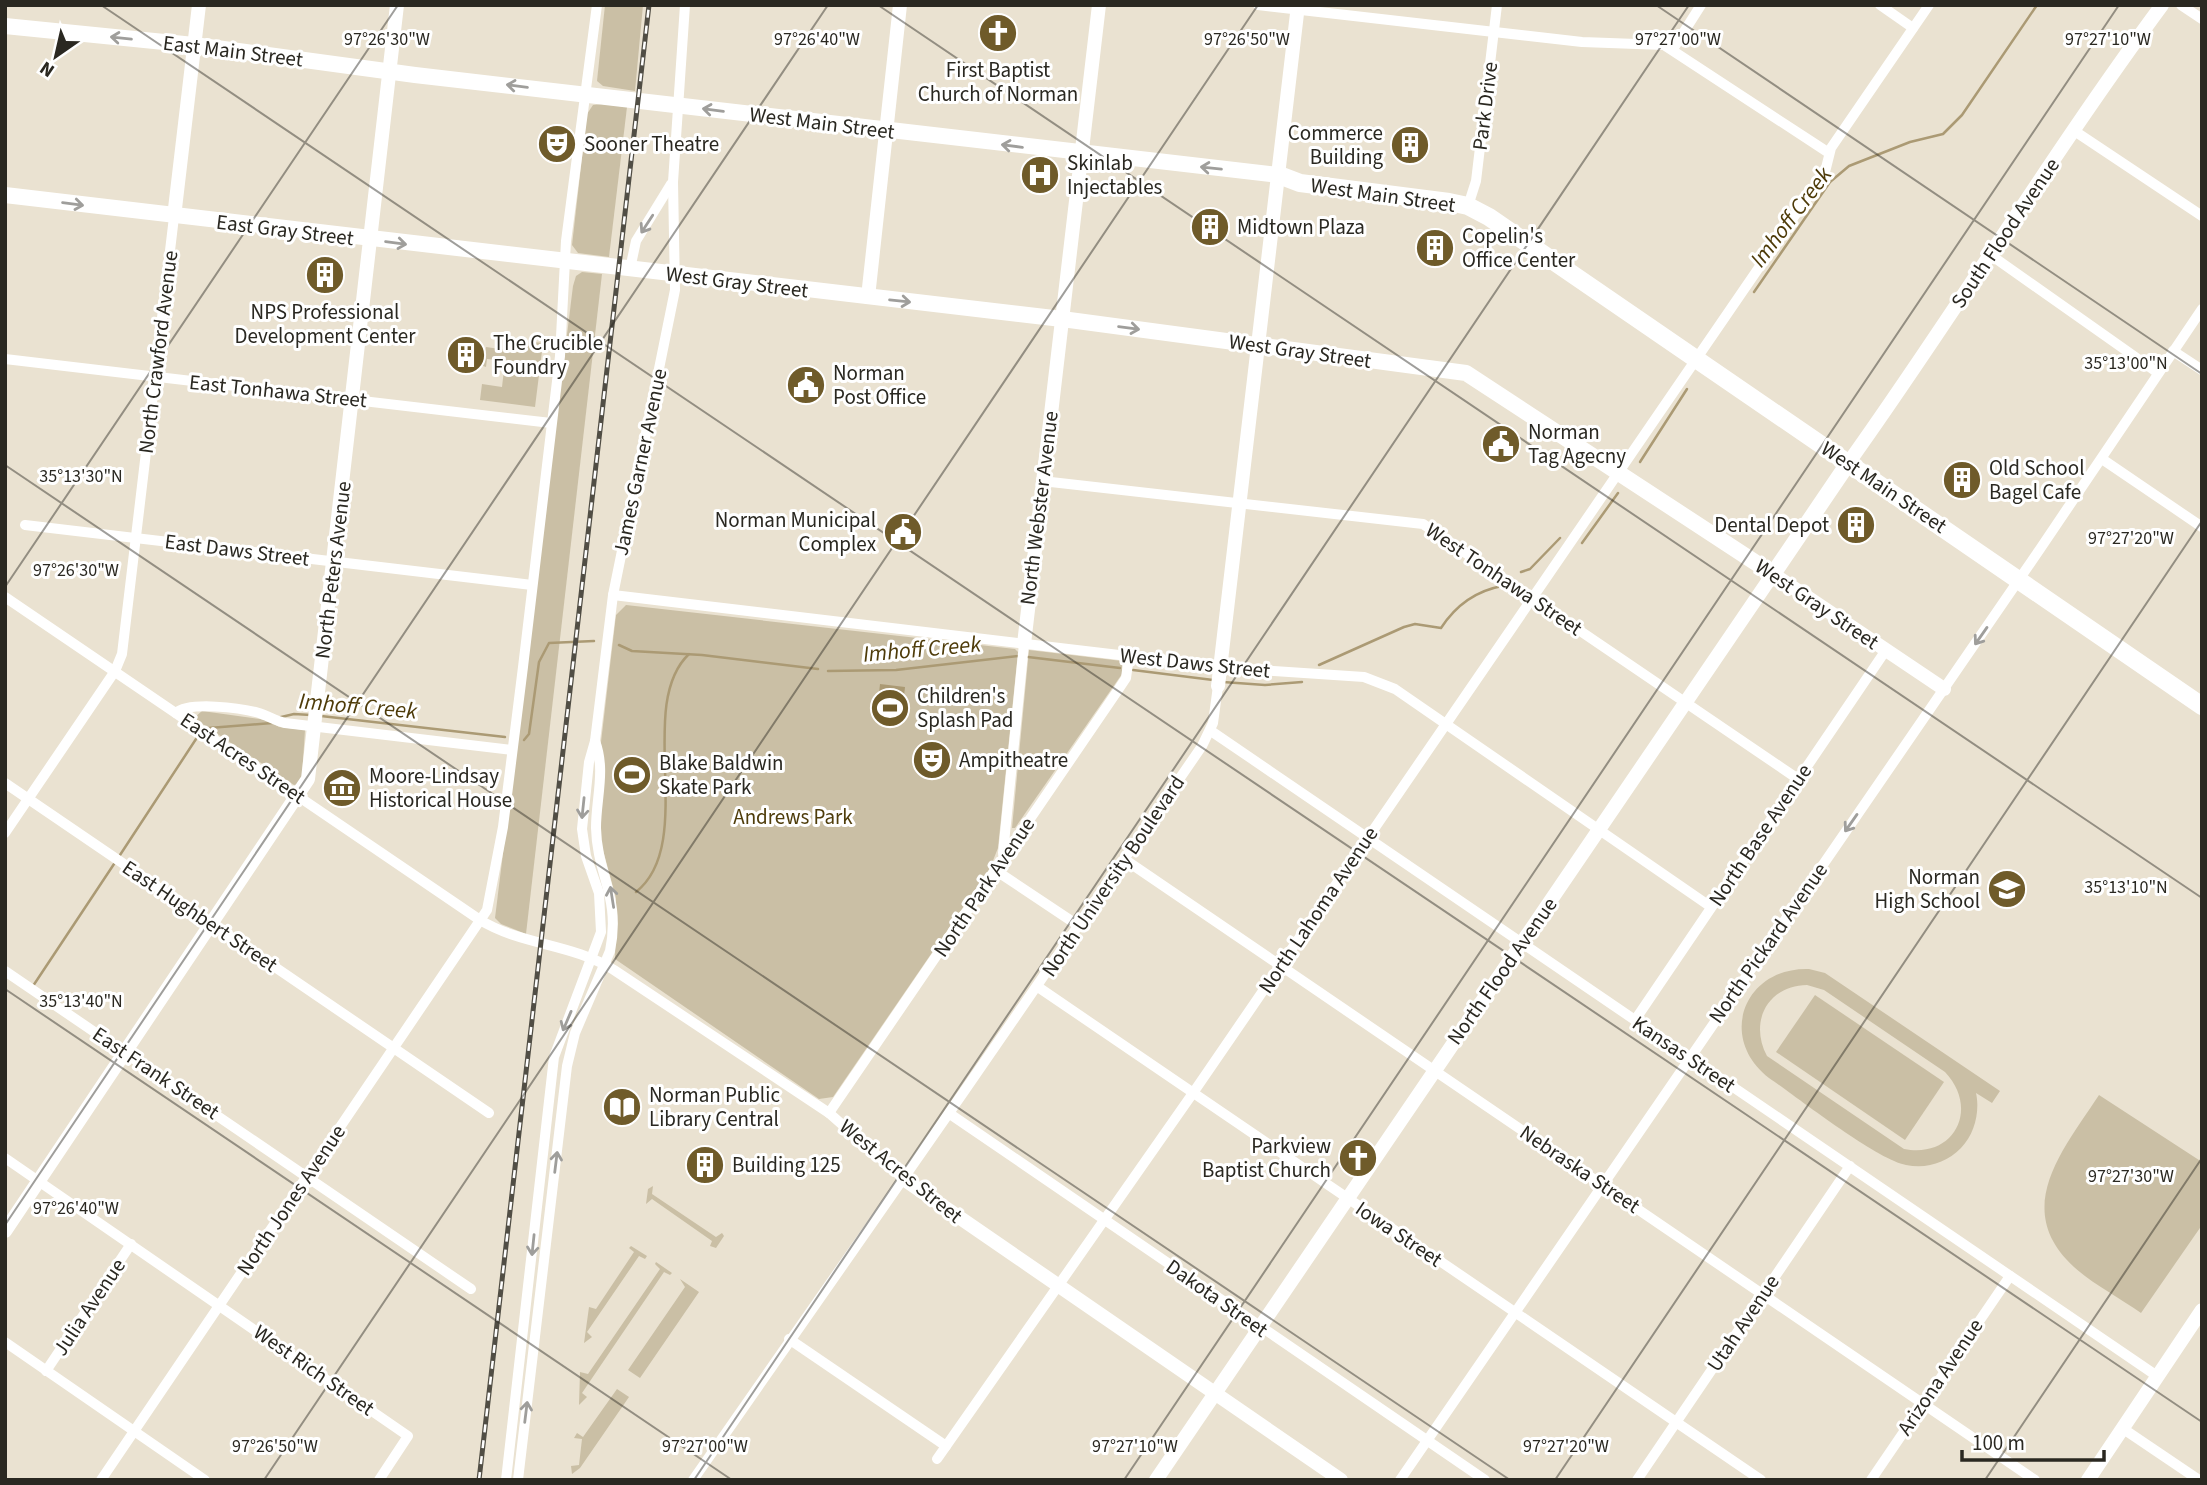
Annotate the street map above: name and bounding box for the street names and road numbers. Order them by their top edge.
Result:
street label: East Main Street [161,28,305,74]
street label: Park Drive [1465,60,1505,152]
street label: West Main Street [748,99,896,147]
street label: South Flood Avenue [1943,152,2067,314]
street label: West Main Street [1309,170,1457,220]
street label: East Gray Street [215,207,355,253]
street label: North Crawford Avenue [131,249,185,455]
street label: West Gray Street [664,258,810,306]
street label: West Gray Street [1227,326,1373,376]
street label: James Garner Avenue [606,366,674,558]
street label: East Tonhawa Street [188,367,368,415]
street label: North Webster Avenue [1012,409,1066,607]
street label: West Main Street [1815,434,1953,540]
street label: North Peters Avenue [307,479,359,661]
street label: West Tonhawa Street [1419,515,1589,643]
street label: East Daws Street [163,526,311,574]
street label: West Gray Street [1749,551,1885,657]
street label: West Daws Street [1118,640,1272,686]
street label: East Acres Street [174,705,312,811]
street label: North Base Avenue [1701,758,1819,912]
street label: North University Boulevard [1034,769,1192,983]
street label: North Park Avenue [926,811,1042,963]
street label: North Lahoma Avenue [1251,821,1385,999]
street label: East Hughbert Street [116,853,284,979]
street label: North Pickard Avenue [1701,857,1835,1029]
street label: North Flood Avenue [1440,891,1564,1051]
street label: Kansas Street [1626,1008,1742,1100]
street label: East Frank Street [87,1019,225,1127]
street label: West Acres Street [833,1112,969,1230]
street label: Nebraska Street [1514,1118,1646,1220]
street label: North Jones Avenue [229,1119,353,1281]
street label: Iowa Street [1350,1194,1448,1274]
street label: Julia Avenue [45,1252,133,1362]
street label: Dakota Street [1160,1252,1274,1344]
street label: Utah Avenue [1699,1269,1787,1377]
street label: Arizona Avenue [1890,1313,1990,1441]
street label: West Rich Street [247,1317,381,1423]

